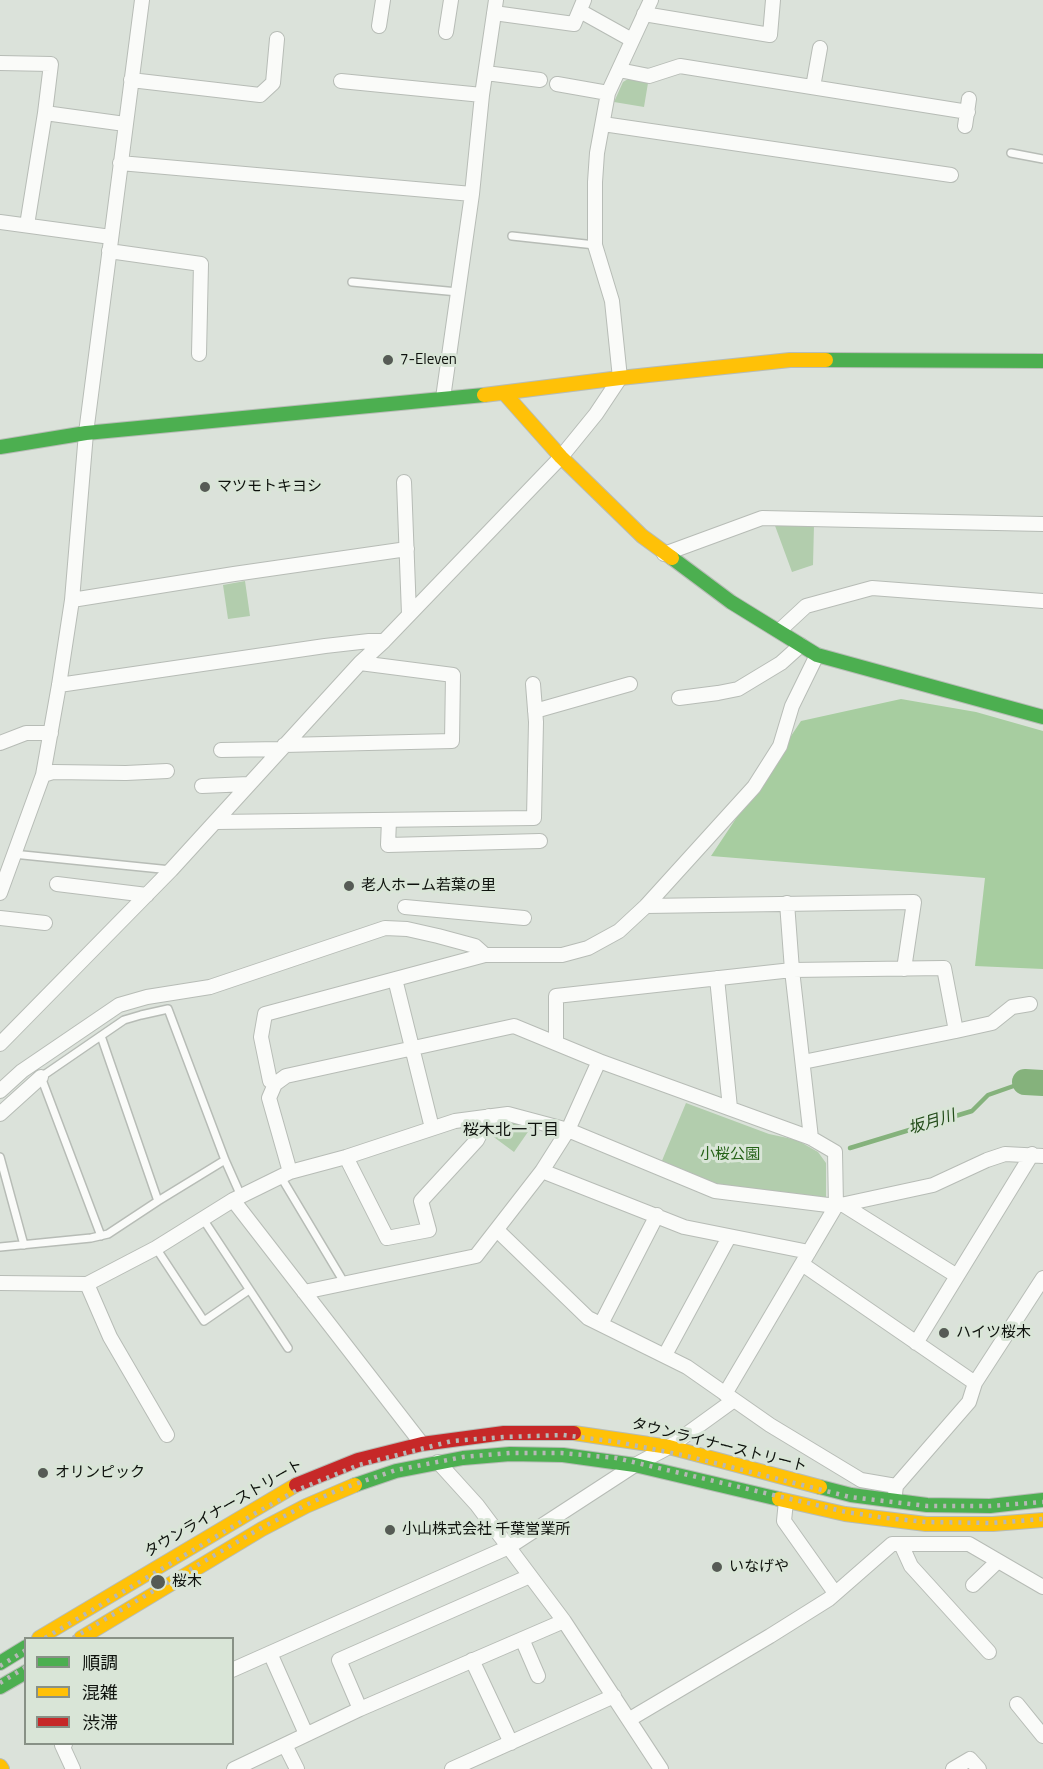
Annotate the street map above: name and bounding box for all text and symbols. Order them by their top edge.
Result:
place label: 7-Eleven [400,351,457,369]
marker: 7-Eleven [381,353,395,367]
place label: マツモトキヨシ [217,478,322,496]
marker: マツモトキヨシ [198,480,212,494]
place label: 老人ホーム若葉の里 [361,877,496,895]
marker: 老人ホーム若葉の里 [342,879,356,893]
water label: 坂月川 [906,1107,958,1139]
district label: 桜木北一丁目 [463,1121,559,1141]
park label: 小桜公園 [700,1146,760,1164]
place label: ハイツ桜木 [956,1324,1031,1342]
marker: ハイツ桜木 [937,1326,951,1340]
street label: タウンライナーストリート [629,1415,809,1477]
street label: タウンライナーストリート [142,1456,306,1562]
place label: オリンピック [55,1464,145,1482]
marker: オリンピック [36,1466,50,1480]
place label: 小山株式会社 千葉営業所 [402,1521,570,1539]
marker: 小山株式会社 千葉営業所 [383,1523,397,1537]
place label: いなげや [729,1558,789,1576]
marker: いなげや [710,1560,724,1574]
marker: 桜木 [149,1573,167,1591]
place label: 桜木 [172,1573,202,1591]
legend [24,1637,234,1745]
text: 順調 [82,1649,118,1676]
text: 混雑 [82,1679,118,1706]
text: 渋滞 [82,1709,118,1736]

